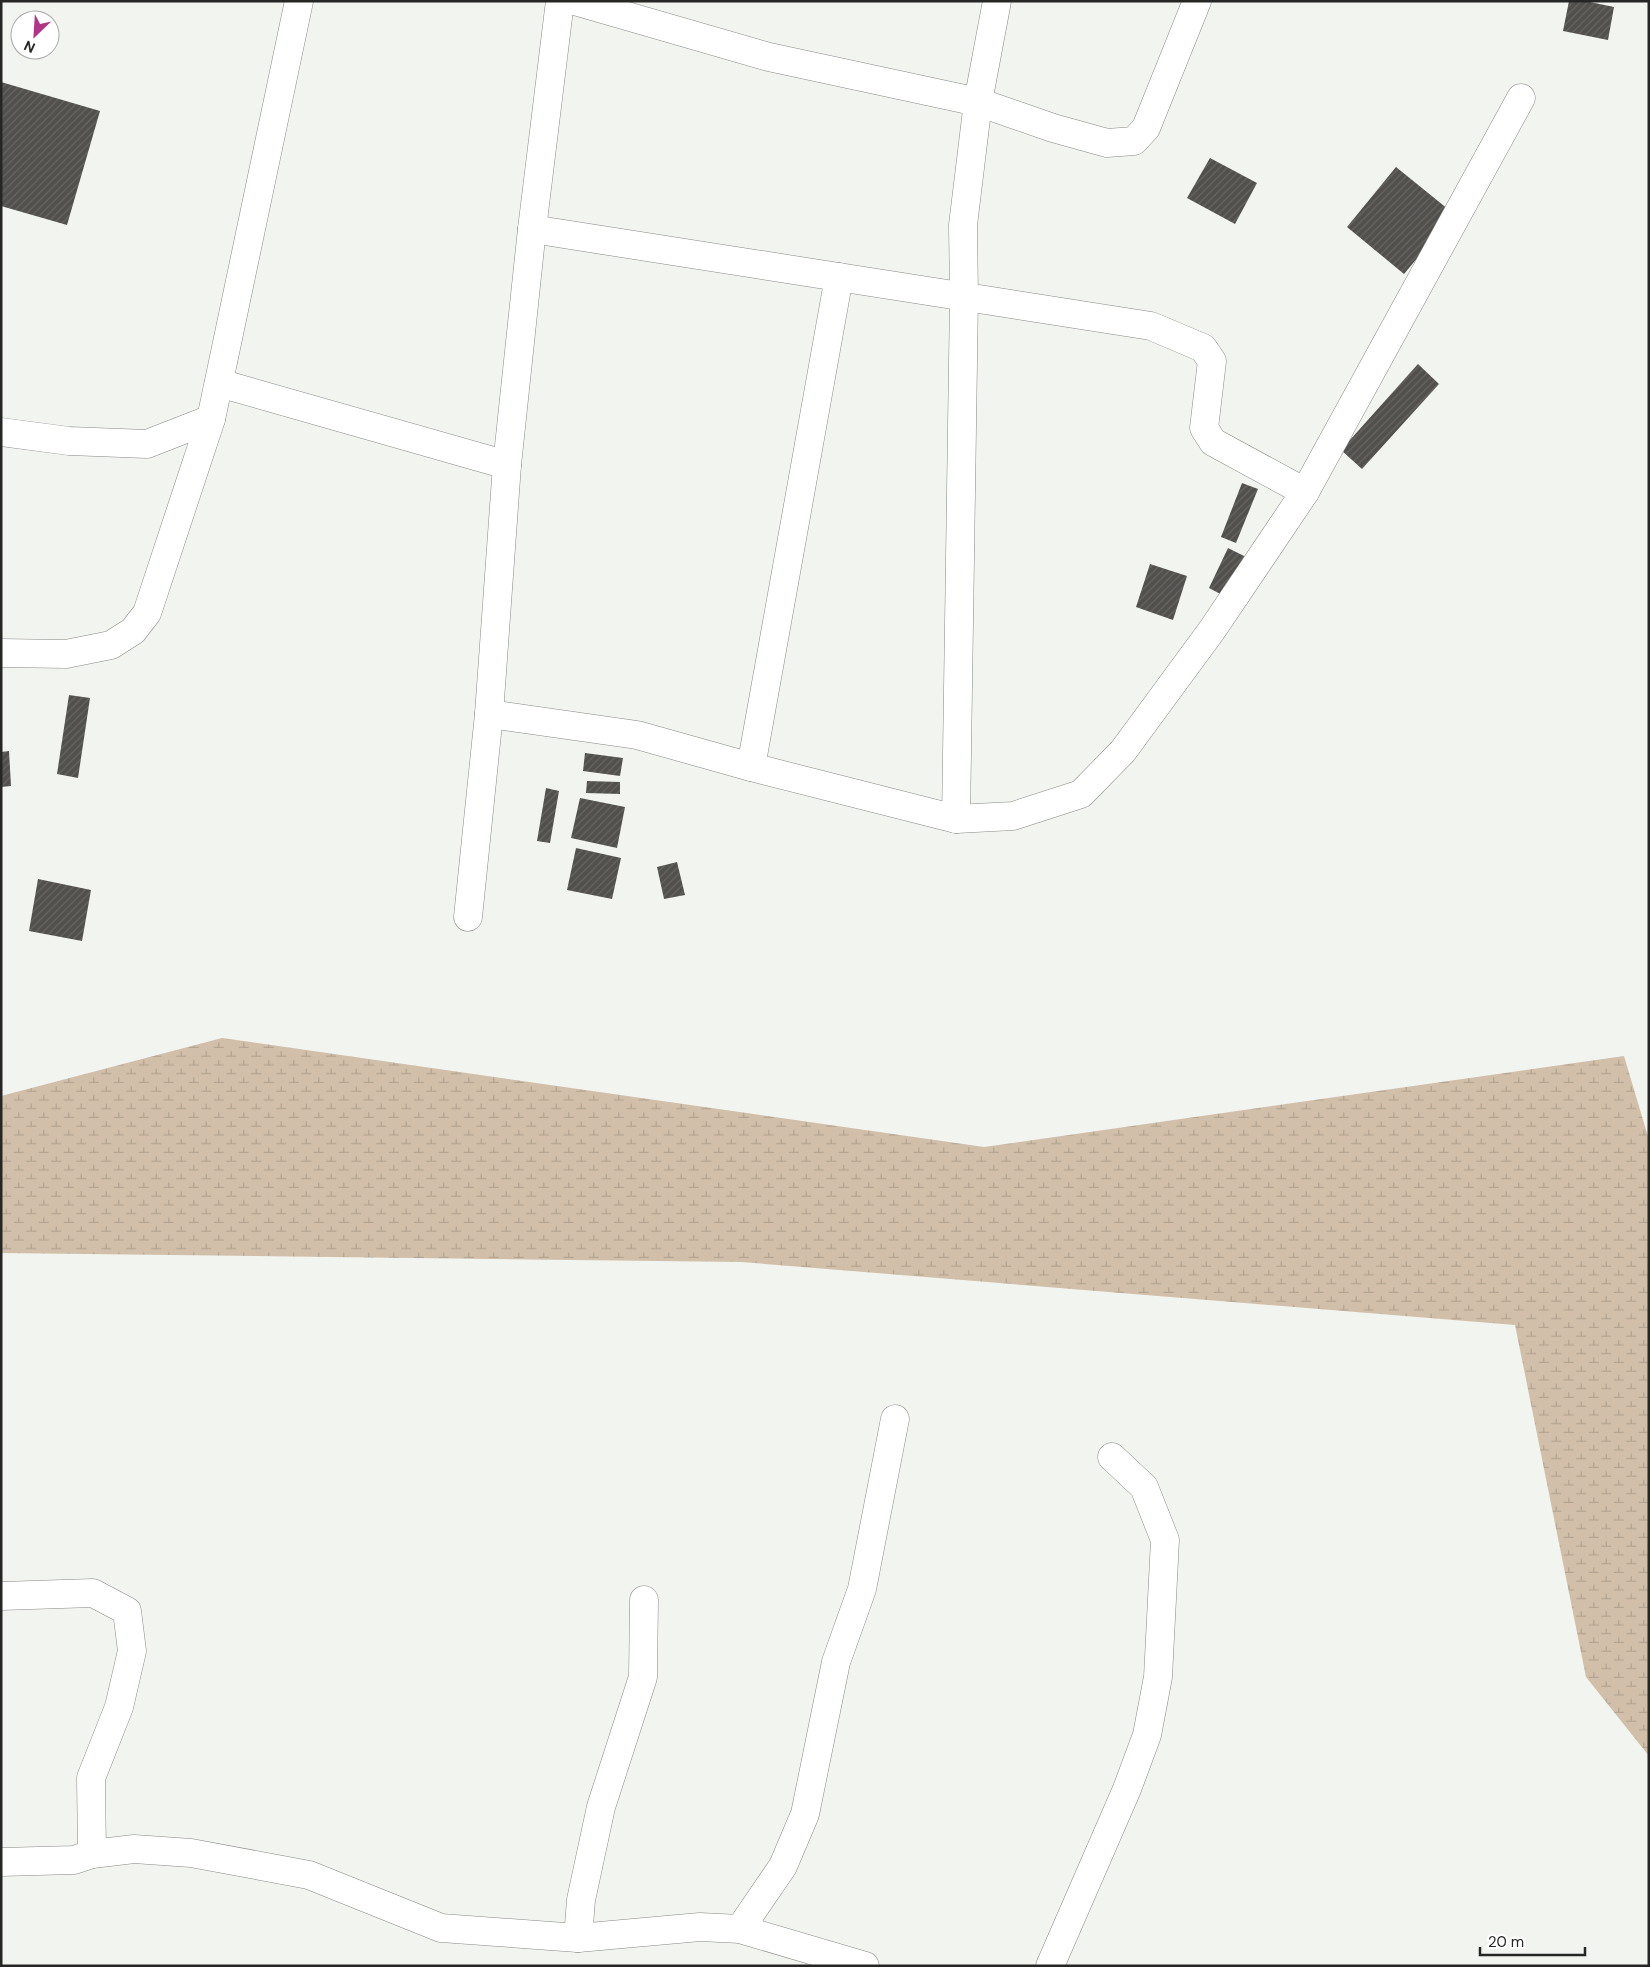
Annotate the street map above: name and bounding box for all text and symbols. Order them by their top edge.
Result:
north arrow [10,10,60,60]
text: N [21,36,38,57]
scale bar [1480,1924,1585,1956]
text: 20 m [1488,1932,1524,1952]

